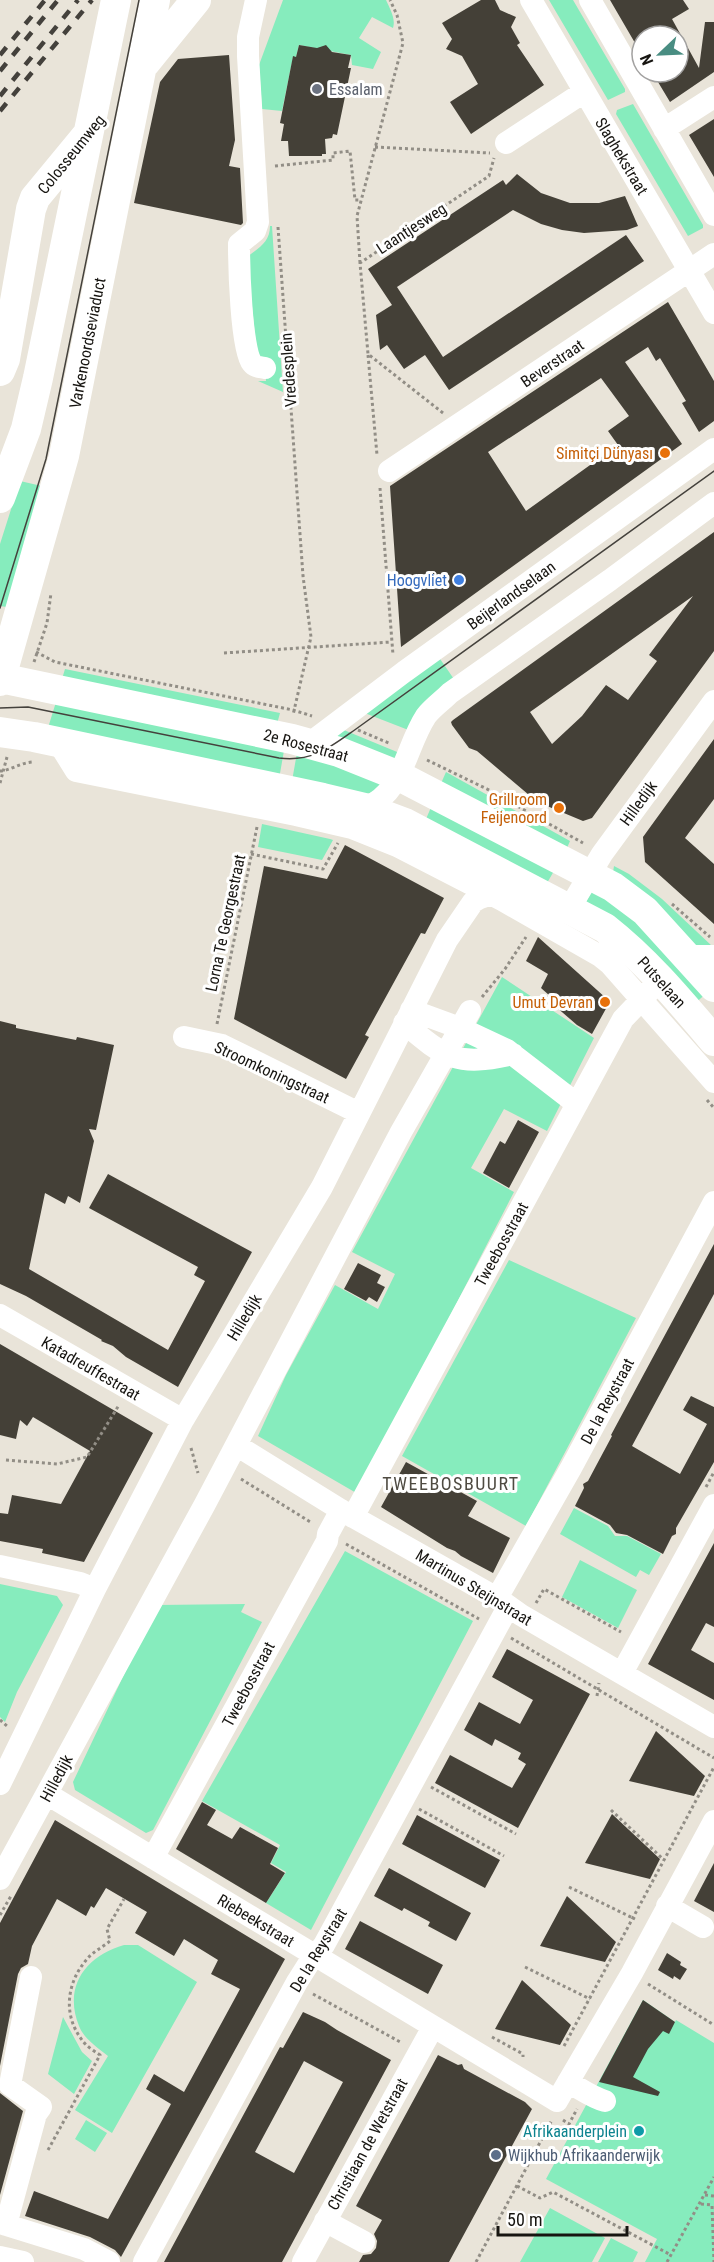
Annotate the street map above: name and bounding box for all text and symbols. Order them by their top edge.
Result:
north arrow [630,24,690,84]
text: N [636,51,657,68]
place label: Essalam [329,80,383,99]
marker: Essalam [310,82,324,96]
street label: Colosseumweg [34,111,109,198]
street label: Slaghekstraat [591,114,652,198]
street label: Laantjesweg [373,199,450,258]
street label: Varkenoordseviaduct [65,276,110,410]
street label: Vredesplein [276,332,301,408]
street label: Beverstraat [517,335,588,391]
place label: Simitçi Dünyası [556,444,653,463]
marker: Simitçi Dünyası [658,446,672,460]
street label: Beijerlandselaan [463,557,559,634]
place label: Hoogvliet [387,571,447,590]
marker: Hoogvliet [452,573,466,587]
street label: 2e Rosestraat [261,725,351,766]
street label: Hilledijk [616,777,661,829]
place label: Grillroom Feijenoord [481,790,547,827]
marker: Grillroom Feijenoord [552,801,566,815]
street label: Lorna Te Georgestraat [202,853,249,993]
street label: Putselaan [634,953,690,1012]
place label: Umut Devran [512,993,593,1012]
marker: Umut Devran [598,995,612,1009]
street label: Stroomkoningstraat [211,1037,333,1108]
street label: Tweebosstraat [471,1199,532,1290]
street label: Hilledijk [223,1290,266,1344]
street label: Katadreuffestraat [38,1333,144,1404]
street label: De la Reystraat [577,1355,638,1447]
district label: TWEEBOSBUURT [382,1473,520,1494]
street label: Martinus Steijnstraat [412,1545,535,1630]
street label: Tweebosstraat [218,1638,279,1730]
street label: Hilledijk [36,1751,77,1805]
street label: Riebeekstraat [214,1890,298,1951]
street label: De la Reystraat [286,1905,351,1996]
street label: Christiaan de Wetstraat [323,2075,412,2213]
place label: Afrikaanderplein [523,2122,627,2141]
marker: Afrikaanderplein [632,2124,646,2138]
place label: Wijkhub Afrikaanderwijk [508,2146,661,2165]
marker: Wijkhub Afrikaanderwijk [489,2148,503,2162]
scale bar [498,2199,627,2237]
text: 50 m [507,2209,542,2230]

